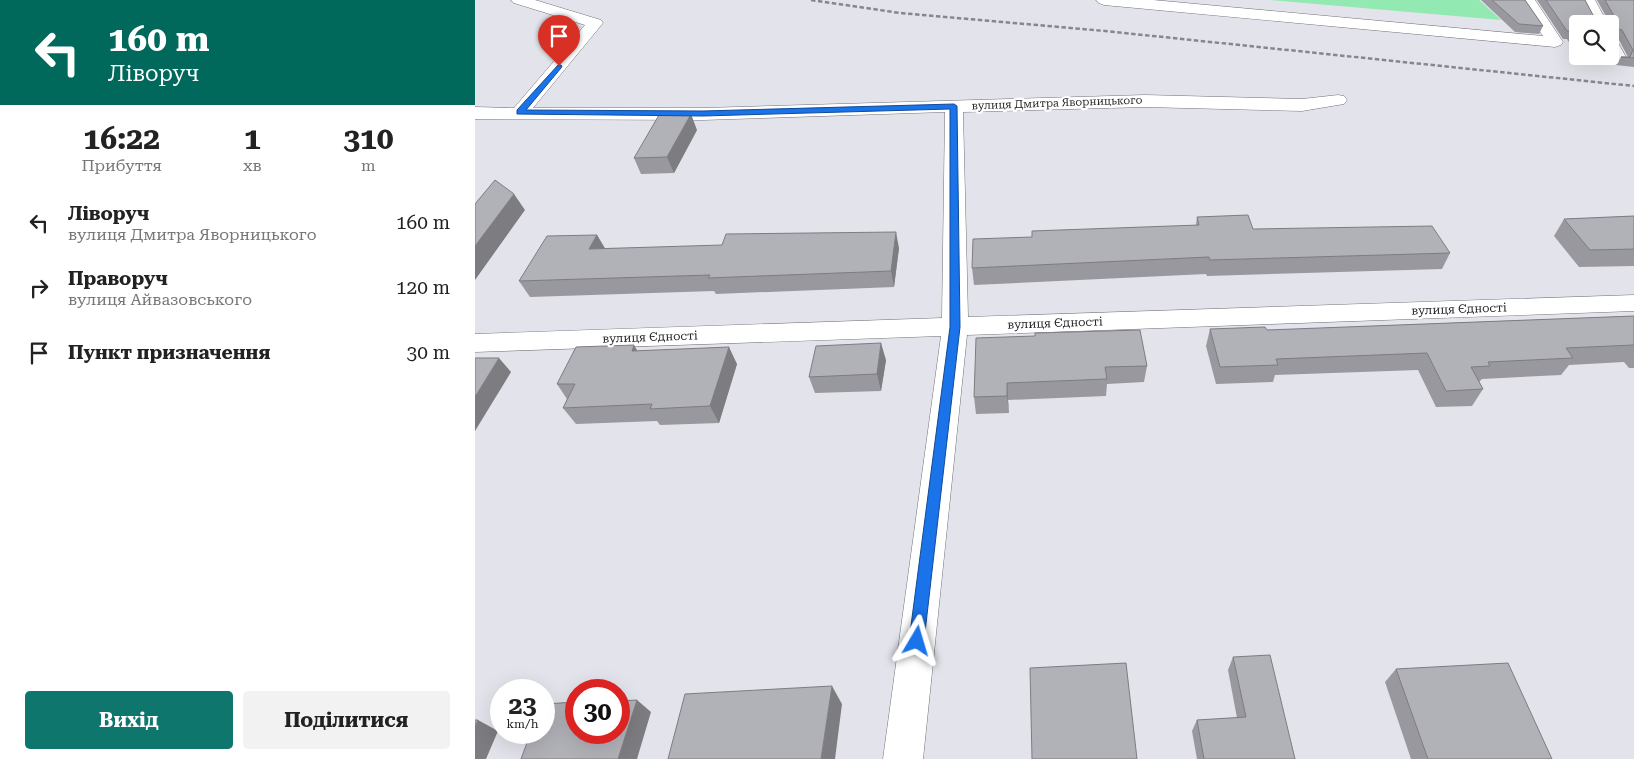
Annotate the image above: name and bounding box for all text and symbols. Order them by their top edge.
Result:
pin [538,15,580,66]
map controls [1569,15,1619,65]
button: search [1569,15,1619,65]
text: 160 m [108,19,209,60]
icon: left [25,20,90,85]
icon: arrive [545,22,573,50]
text: Ліворуч [108,61,199,86]
street label: вулиця Дмитра Яворницького [971,94,1143,112]
text: 16:22 [83,121,160,156]
text: 1 [244,121,261,156]
text: 310 [343,121,394,156]
text: Прибуття [81,156,162,175]
text: хв [243,156,262,175]
text: m [361,156,376,175]
text: Ліворуч [68,202,149,225]
icon: left [25,209,53,237]
text: 160 m [396,211,450,234]
text: вулиця Дмитра Яворницького [68,225,317,244]
text: Праворуч [68,267,168,290]
icon: right [25,274,53,302]
text: 120 m [396,276,450,299]
text: вулиця Айвазовського [68,290,252,309]
street label: вулиця Єдності [1411,300,1507,318]
street label: вулиця Єдності [1007,314,1103,332]
street label: вулиця Єдності [602,328,698,346]
icon: arrive [25,339,53,367]
text: Пункт призначення [68,341,270,364]
text: 30 m [407,341,450,364]
position arrow [890,614,942,666]
speed limit sign: 30 [565,679,630,744]
button: Вихід [25,691,233,749]
button: Поділитися [243,691,450,749]
text: 23 [508,691,537,720]
text: km/h [506,717,539,731]

